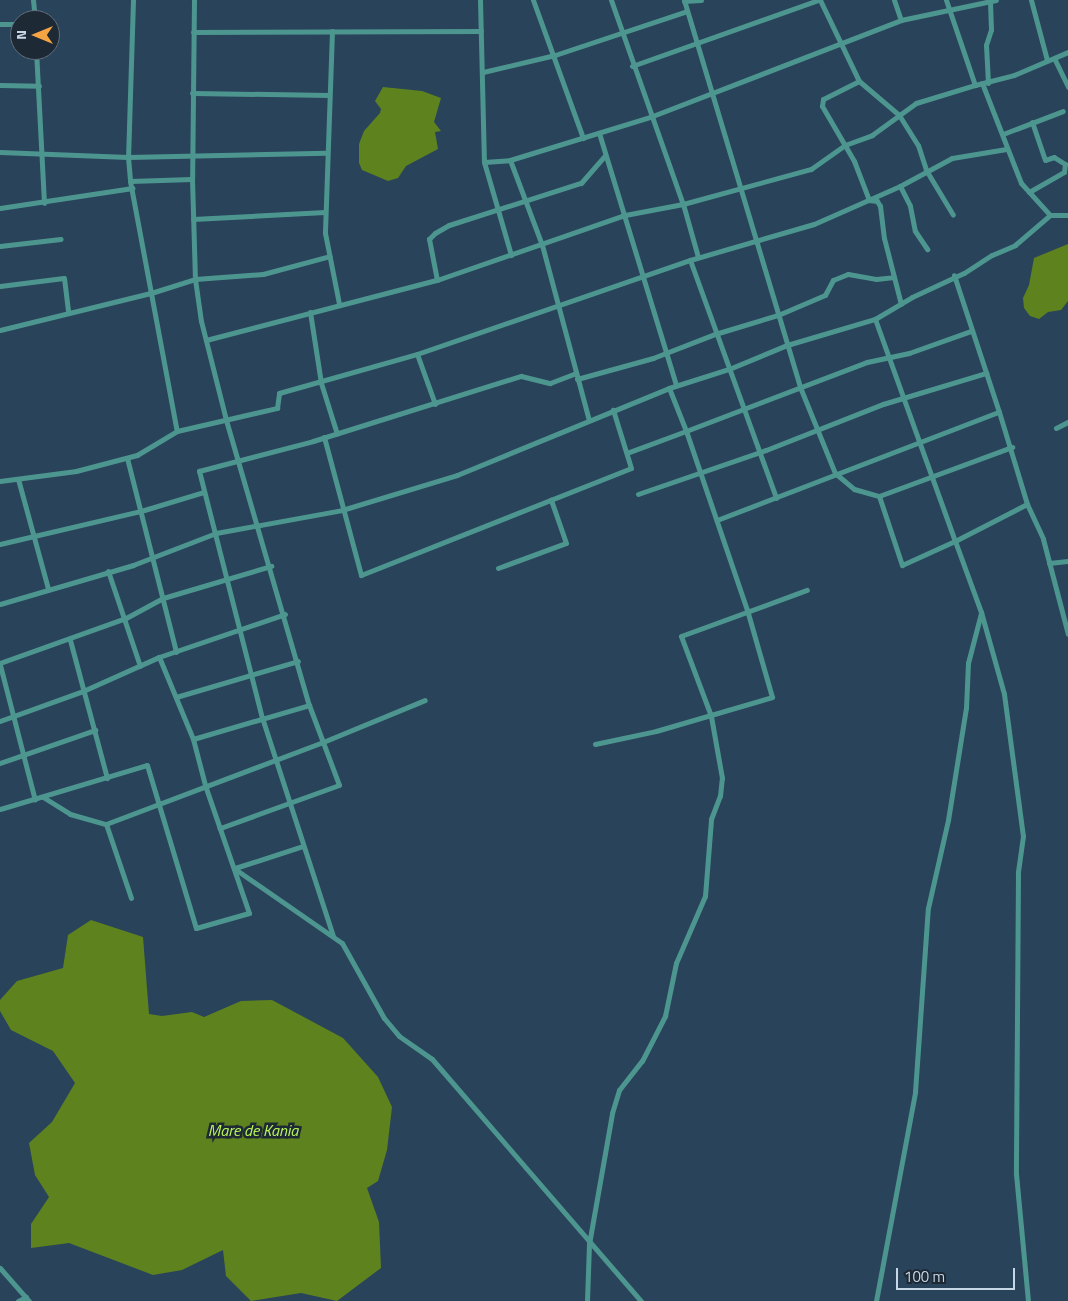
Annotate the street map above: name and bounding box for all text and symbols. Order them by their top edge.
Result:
north arrow [10,10,60,60]
text: N [10,30,31,40]
water label: Mare de Kania [208,1120,298,1140]
scale bar [898,1258,1017,1290]
text: 100 m [904,1265,945,1288]

